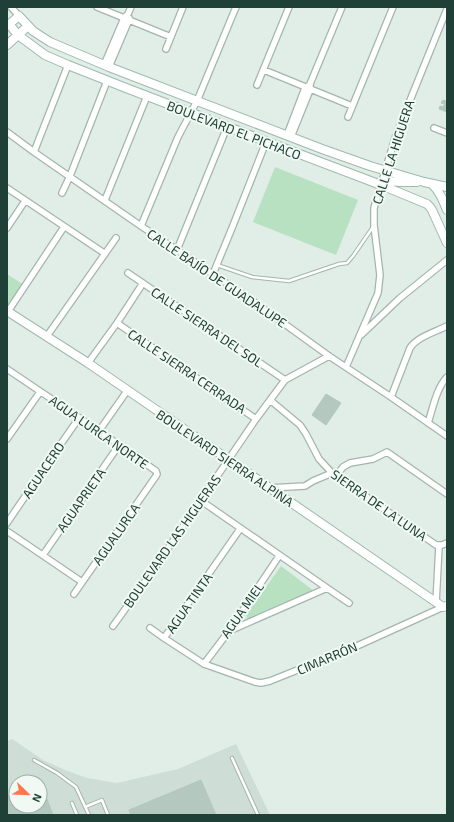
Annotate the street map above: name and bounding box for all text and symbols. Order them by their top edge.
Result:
street label: BOULEVARD EL PICHACO [165,97,303,163]
street label: CALLE LA HIGUERA [369,98,417,206]
street label: CALLE BAJÍO DE GUADALUPE [144,224,290,331]
street label: CALLE SIERRA DEL SOL [148,284,266,371]
street label: CALLE SIERRA CERRADA [125,325,249,417]
street label: AGUA LURCA NORTE [46,392,152,472]
street label: BOULEVARD SIERRA ALPINA [153,406,297,510]
street label: AGUACERO [18,439,68,501]
street label: AGUAPRIETA [53,465,109,535]
street label: SIERRA DE LA LUNA [328,466,430,544]
street label: BOULEVARD LAS HIGUERAS [120,471,224,611]
street label: AGUALURCA [89,500,143,568]
street label: AGUA TINTA [162,570,216,636]
street label: AGUA MIEL [217,579,267,641]
street label: CIMARRÓN [294,637,360,678]
north arrow [8,774,48,814]
text: N [30,792,45,804]

